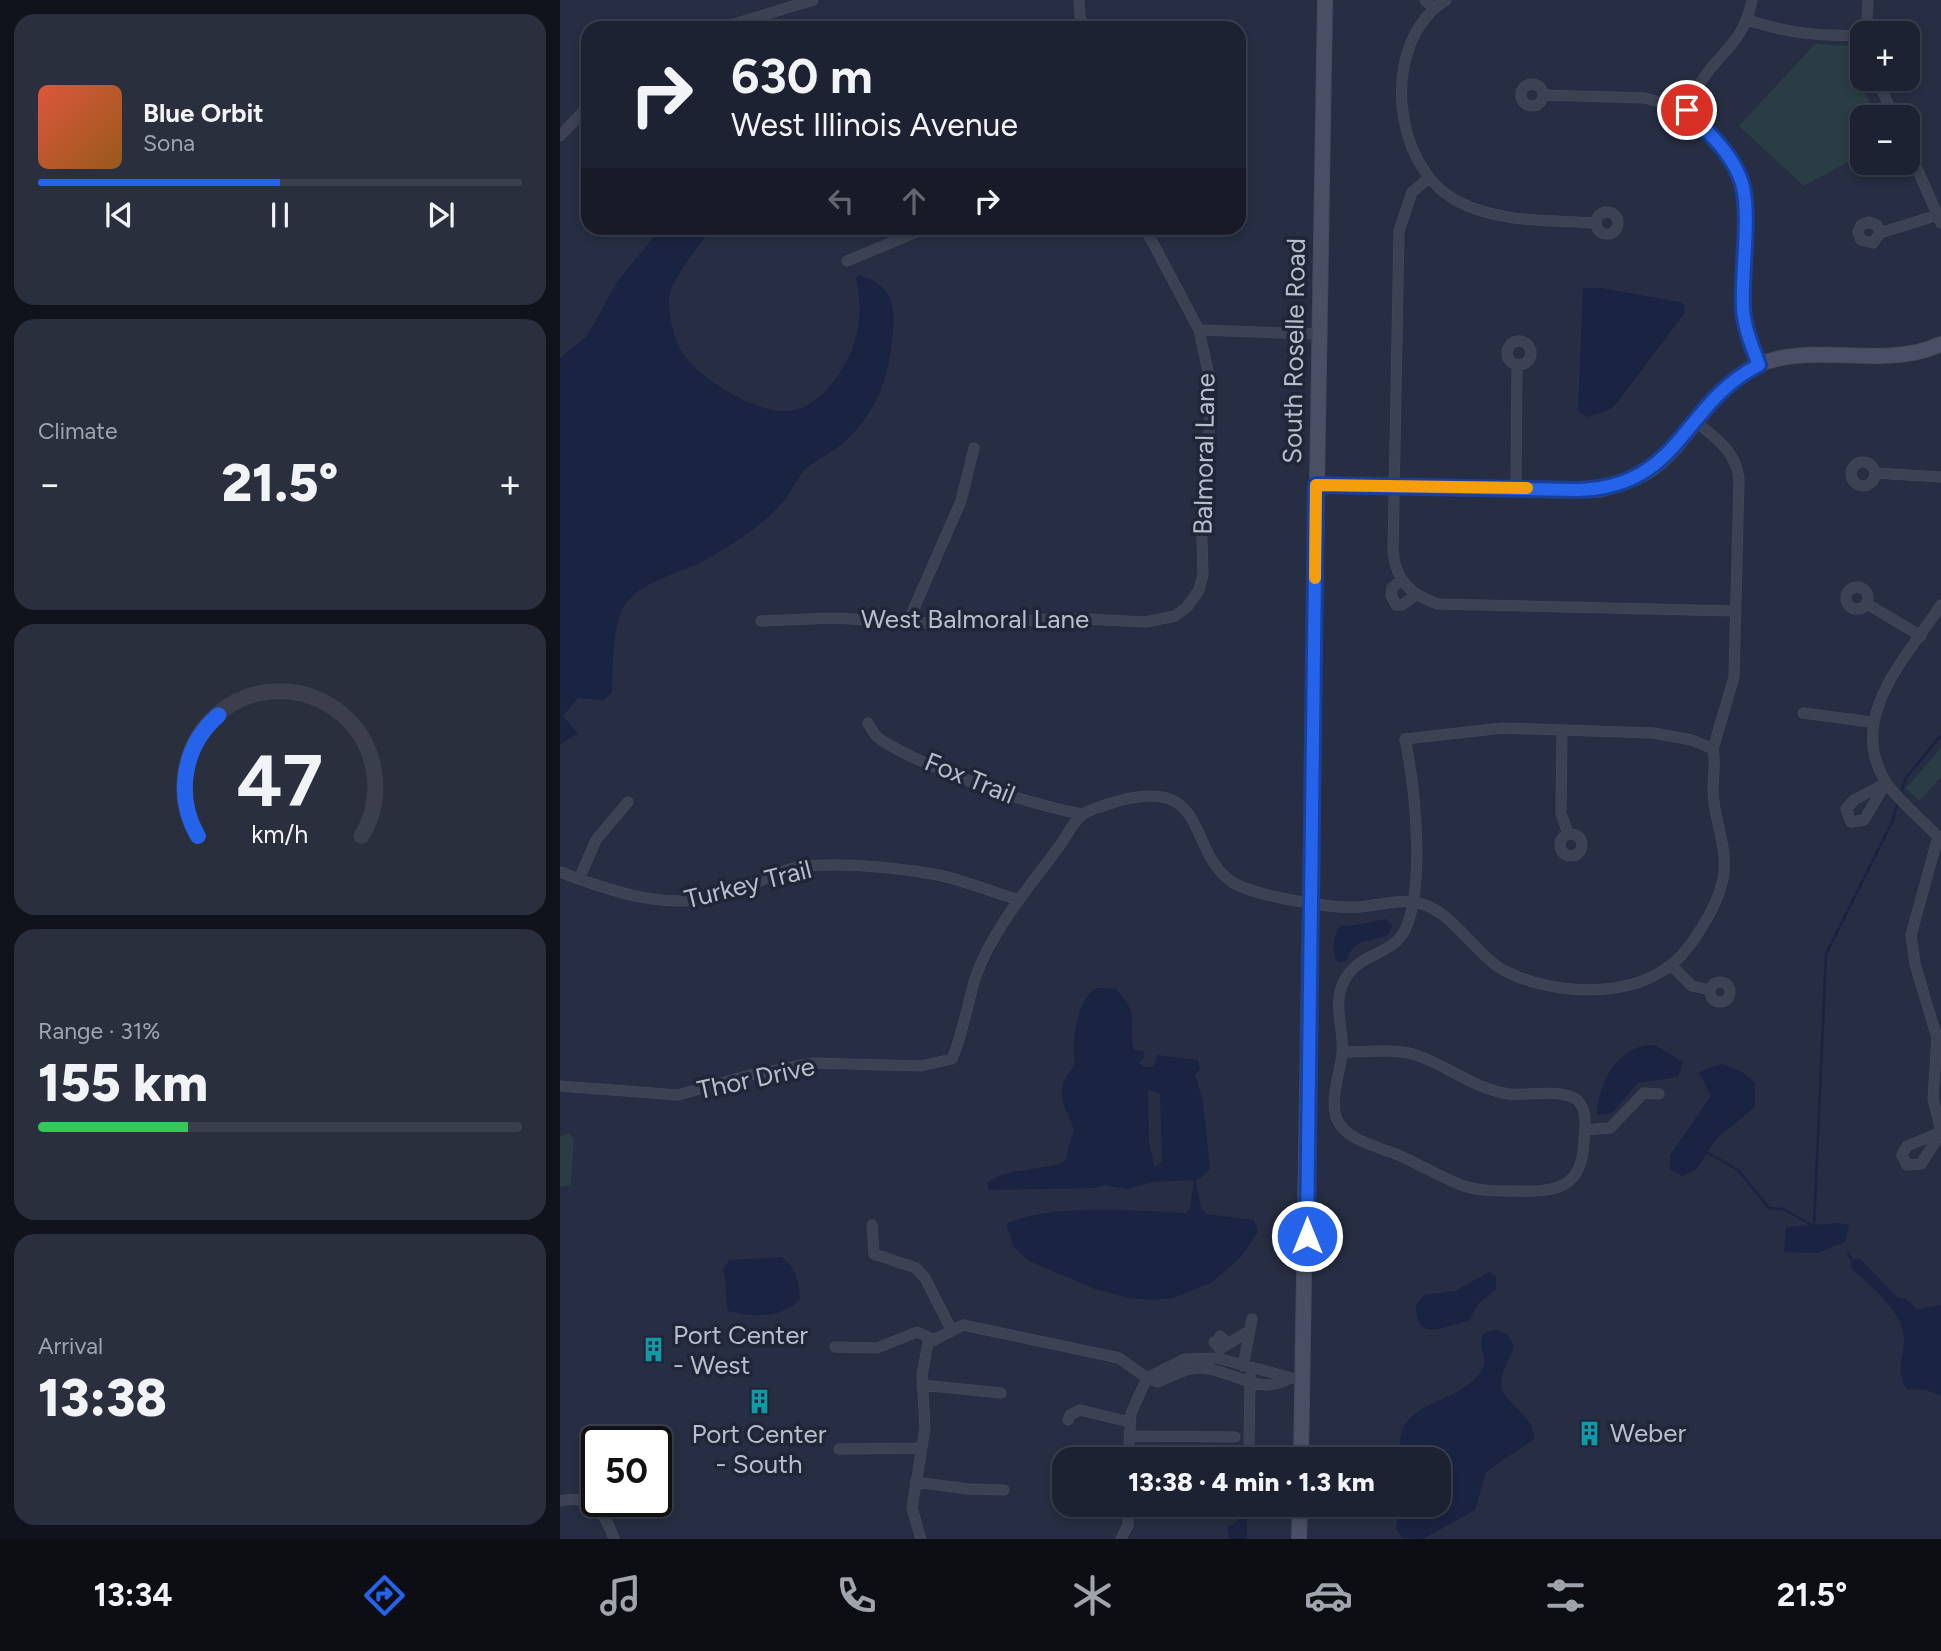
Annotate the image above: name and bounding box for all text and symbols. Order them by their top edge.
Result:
map controls [1850,21,1920,175]
button: + [1850,21,1920,91]
text: 630 m [731,46,873,105]
icon: right [616,49,707,140]
pin [1657,80,1717,140]
icon: arrive [1668,91,1706,129]
text: Blue Orbit [143,97,264,129]
button: − [1850,105,1920,175]
text: West Illinois Avenue [731,106,1018,144]
text: Sona [143,129,195,157]
icon: left [822,182,860,220]
icon: ahead [895,182,933,220]
icon: right [968,182,1006,220]
icon: previous [100,196,138,234]
icon: pause [261,196,299,234]
icon: next [422,196,460,234]
street label: South Roselle Road [1276,238,1312,464]
street label: Balmoral Lane [1187,373,1221,535]
text: Climate [38,417,117,445]
text: 21.5° [222,452,338,514]
text: − [38,461,62,507]
text: + [498,461,522,507]
street label: West Balmoral Lane [861,603,1089,635]
text: 47 [237,737,323,824]
street label: Fox Trail [920,745,1020,811]
text: km/h [251,818,309,848]
street label: Turkey Trail [681,853,815,915]
text: Range · 31% [38,1017,160,1045]
street label: Thor Drive [694,1050,818,1106]
text: 155 km [38,1052,208,1114]
position arrow [1270,1199,1344,1273]
place label: Port Center - West [673,1319,808,1381]
text: Arrival [38,1332,103,1360]
building icon: Port Center - West [639,1336,667,1364]
text: 13:38 [38,1367,167,1429]
building icon: Port Center - South [745,1388,773,1416]
place label: Weber [1610,1417,1687,1449]
place label: Port Center - South [691,1418,827,1480]
building icon: Weber [1576,1419,1604,1447]
speed limit sign: 50 [581,1426,672,1517]
text: 13:38 · 4 min · 1.3 km [1128,1466,1375,1498]
icon: directions [360,1571,409,1620]
icon: music [596,1571,645,1620]
icon: phone [832,1571,881,1620]
icon: climate [1068,1571,1117,1620]
icon: car [1304,1571,1353,1620]
icon: filters [1541,1571,1590,1620]
text: 13:34 [94,1576,173,1614]
text: 21.5° [1777,1576,1847,1614]

